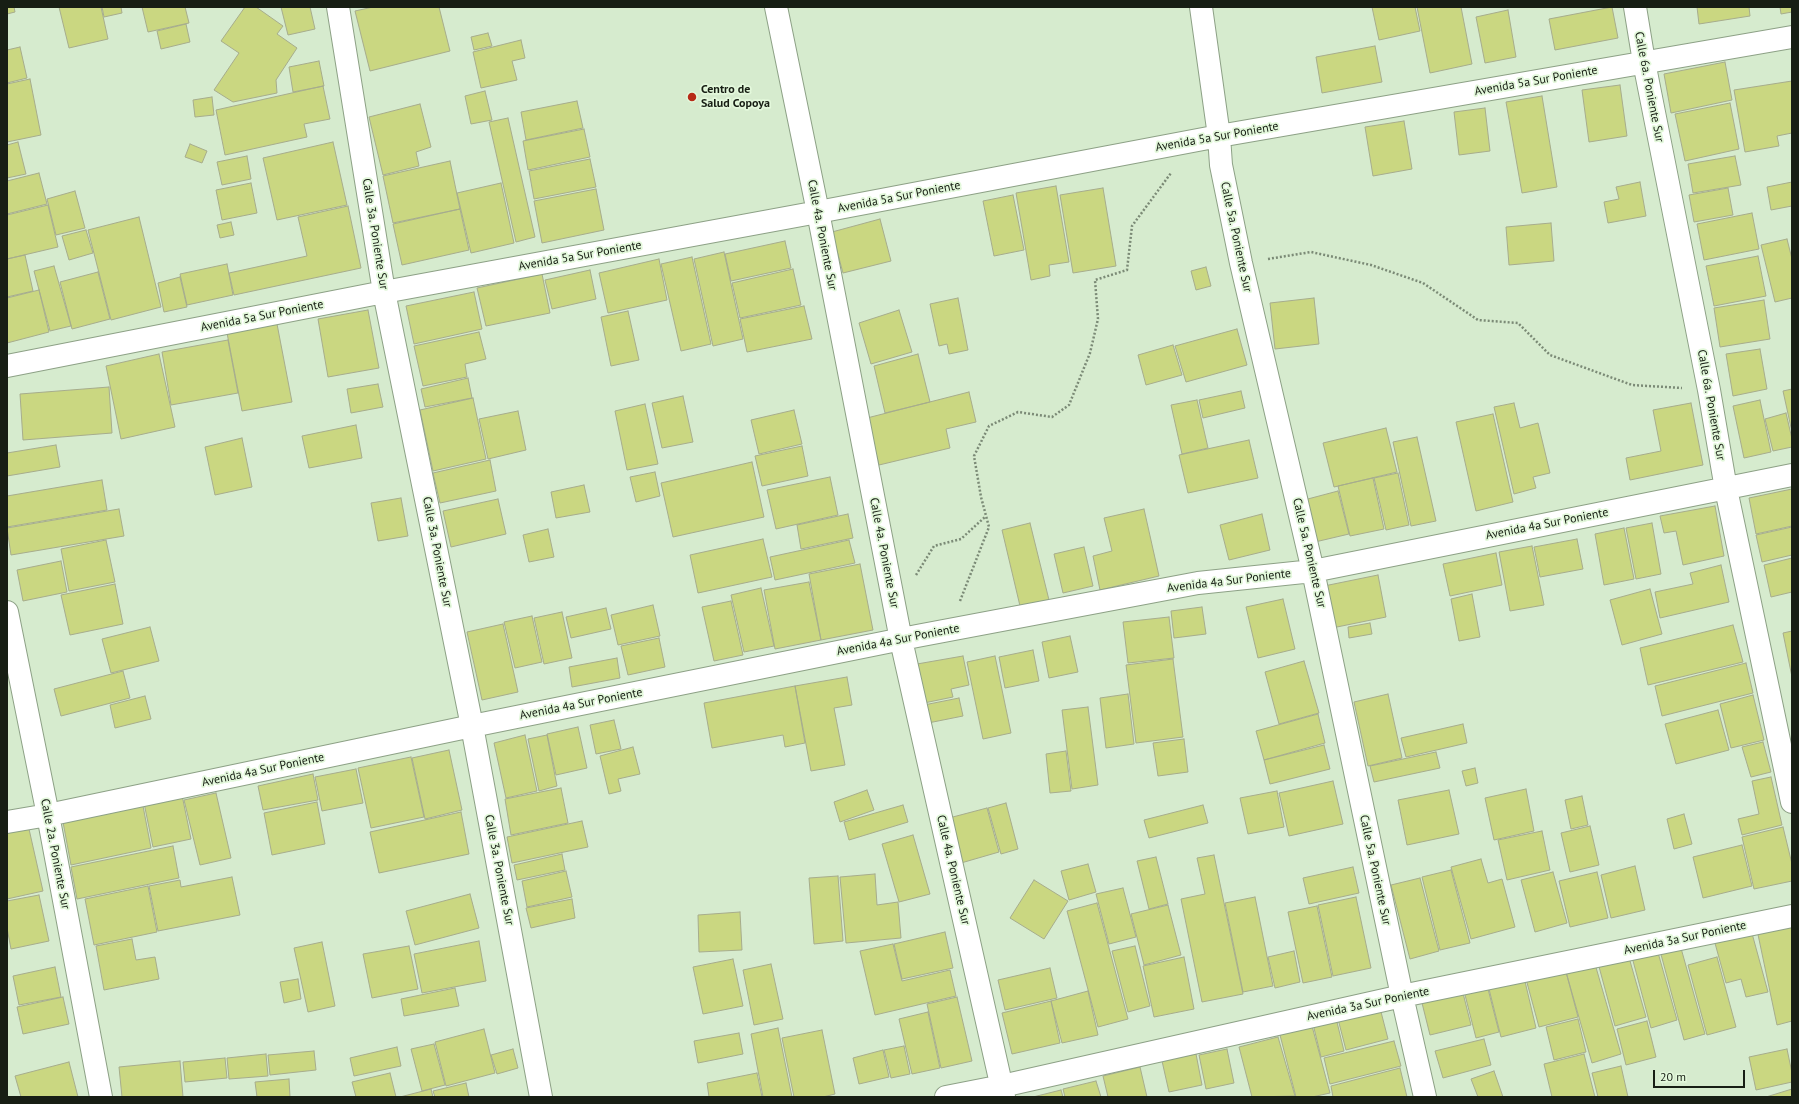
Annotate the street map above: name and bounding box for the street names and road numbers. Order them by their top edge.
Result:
street label: Calle 6a. Poniente Sur [1631,30,1667,144]
street label: Avenida 5a Sur Poniente [1473,63,1599,99]
street label: Avenida 5a Sur Poniente [1154,119,1280,155]
street label: Calle 3a. Poniente Sur [359,177,391,291]
street label: Calle 4a. Poniente Sur [804,178,840,292]
street label: Avenida 5a Sur Poniente [836,178,962,216]
street label: Calle 5a. Poniente Sur [1217,180,1255,294]
street label: Avenida 5a Sur Poniente [517,238,643,274]
street label: Avenida 5a Sur Poniente [199,297,325,335]
street label: Calle 6a. Poniente Sur [1694,348,1728,462]
street label: Calle 3a. Poniente Sur [419,495,455,609]
street label: Calle 4a. Poniente Sur [866,496,902,610]
street label: Calle 5a. Poniente Sur [1289,497,1329,609]
street label: Avenida 4a Sur Poniente [1484,505,1610,543]
street label: Avenida 4a Sur Poniente [1166,566,1292,596]
street label: Avenida 4a Sur Poniente [835,621,961,659]
street label: Avenida 4a Sur Poniente [518,685,644,723]
street label: Avenida 4a Sur Poniente [200,750,326,790]
street label: Calle 2a. Poniente Sur [37,797,73,911]
street label: Calle 3a. Poniente Sur [481,813,517,927]
street label: Calle 5a. Poniente Sur [1356,813,1394,927]
street label: Calle 4a. Poniente Sur [933,814,973,926]
street label: Avenida 3a Sur Poniente [1622,918,1748,958]
street label: Avenida 3a Sur Poniente [1305,984,1431,1024]

